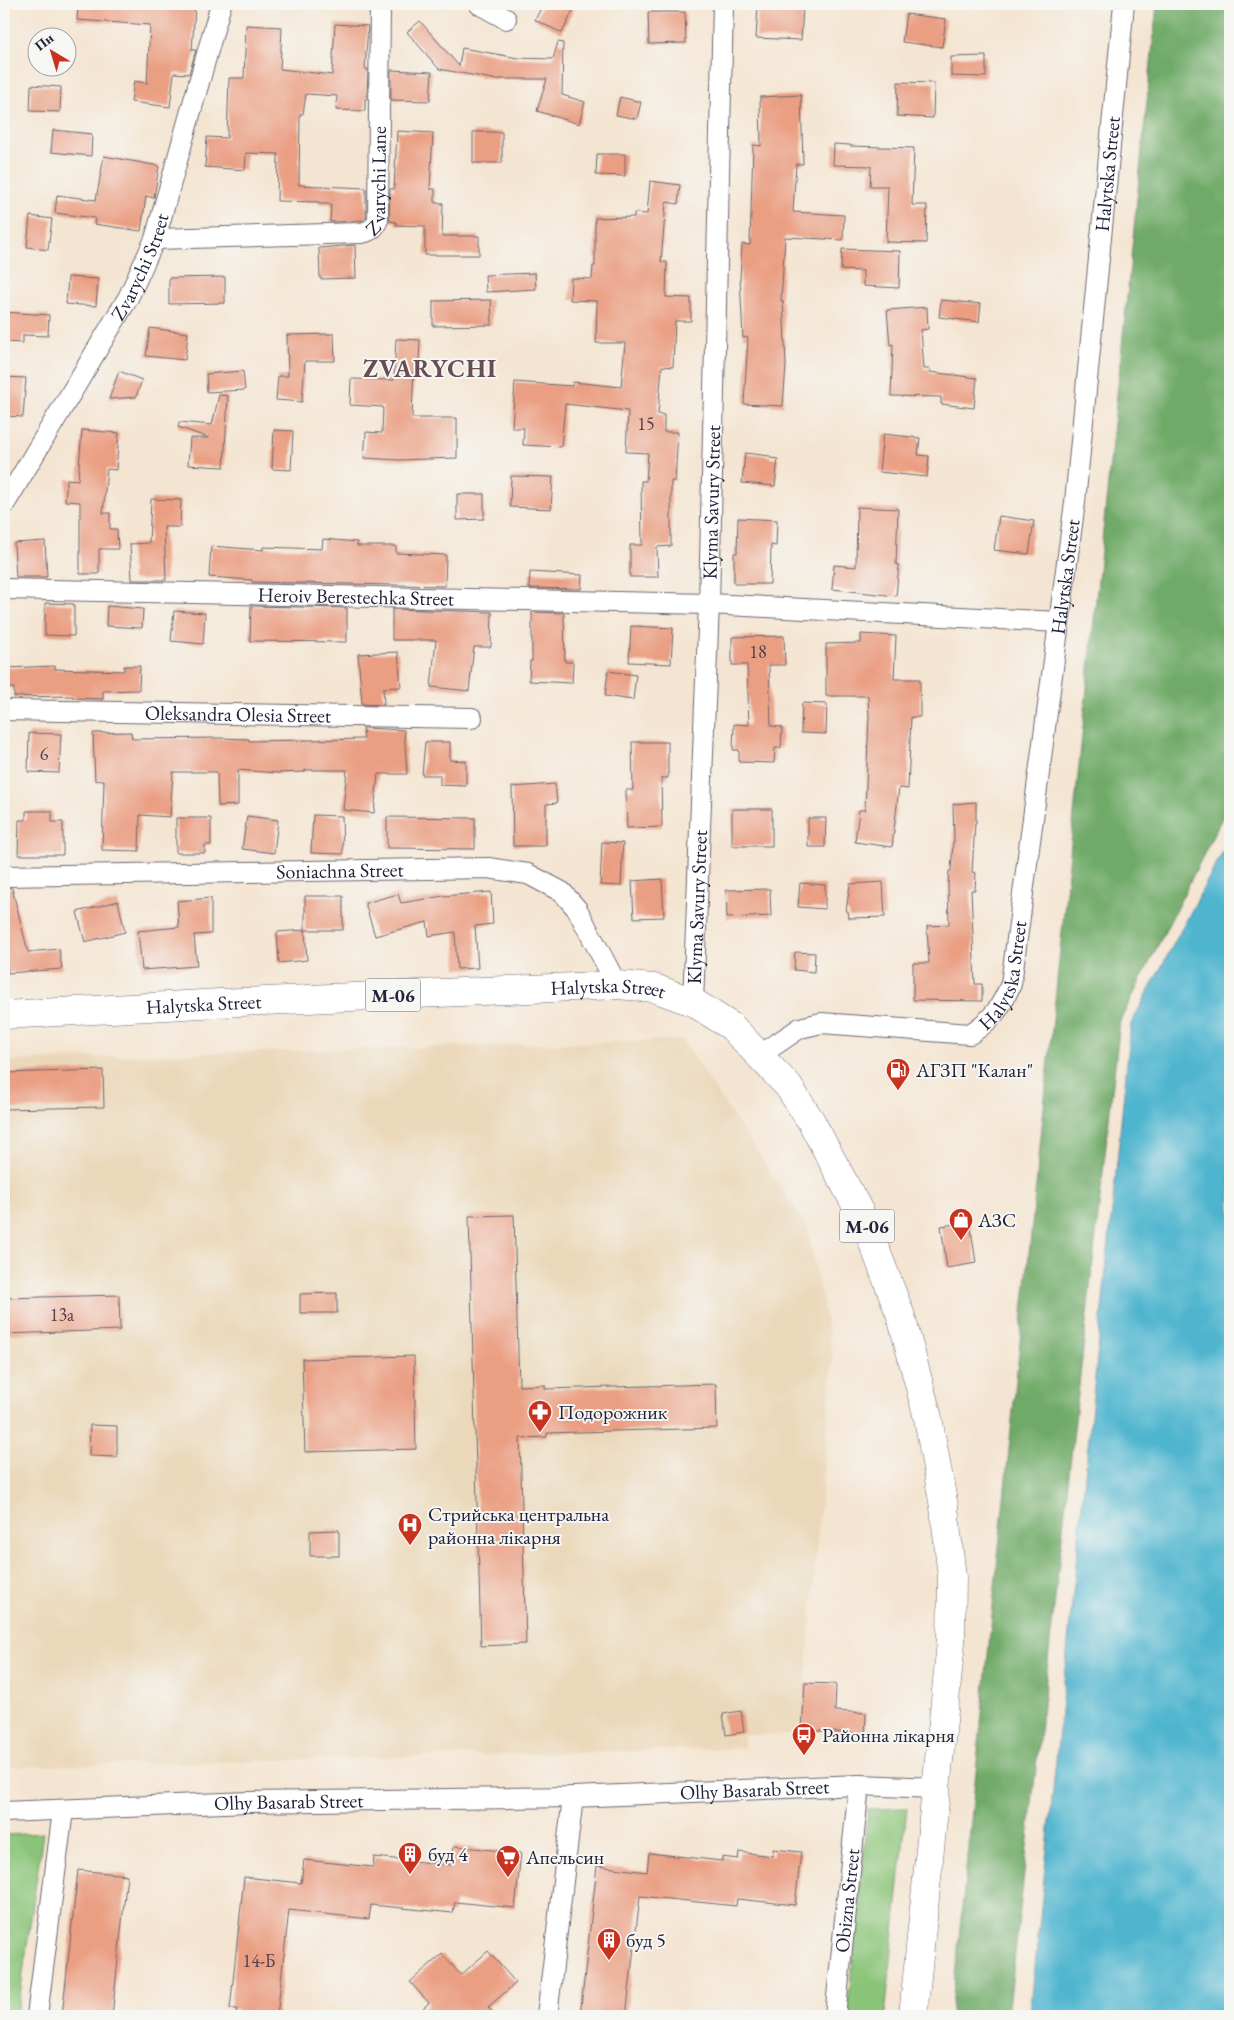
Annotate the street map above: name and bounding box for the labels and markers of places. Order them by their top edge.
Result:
fuel station icon: АГЗП "Калан" [885,1057,911,1091]
place label: АГЗП "Калан" [915,1057,1033,1083]
shop icon: АЗС [948,1207,974,1241]
place label: АЗС [977,1207,1016,1233]
pharmacy icon: Подорожник [527,1399,553,1433]
place label: Подорожник [558,1399,668,1425]
place label: Стрийська центральна районна лікарня [428,1501,609,1550]
hospital icon: Стрийська центральна районна лікарня [397,1512,423,1546]
bus stop icon: Районна лікарня [791,1722,817,1756]
place label: Районна лікарня [822,1722,955,1748]
building icon: буд 4 [397,1841,423,1875]
place label: буд 4 [428,1841,468,1867]
supermarket icon: Апельсин [495,1844,521,1878]
place label: Апельсин [525,1844,604,1870]
building icon: буд 5 [596,1927,622,1961]
place label: буд 5 [626,1927,666,1953]

